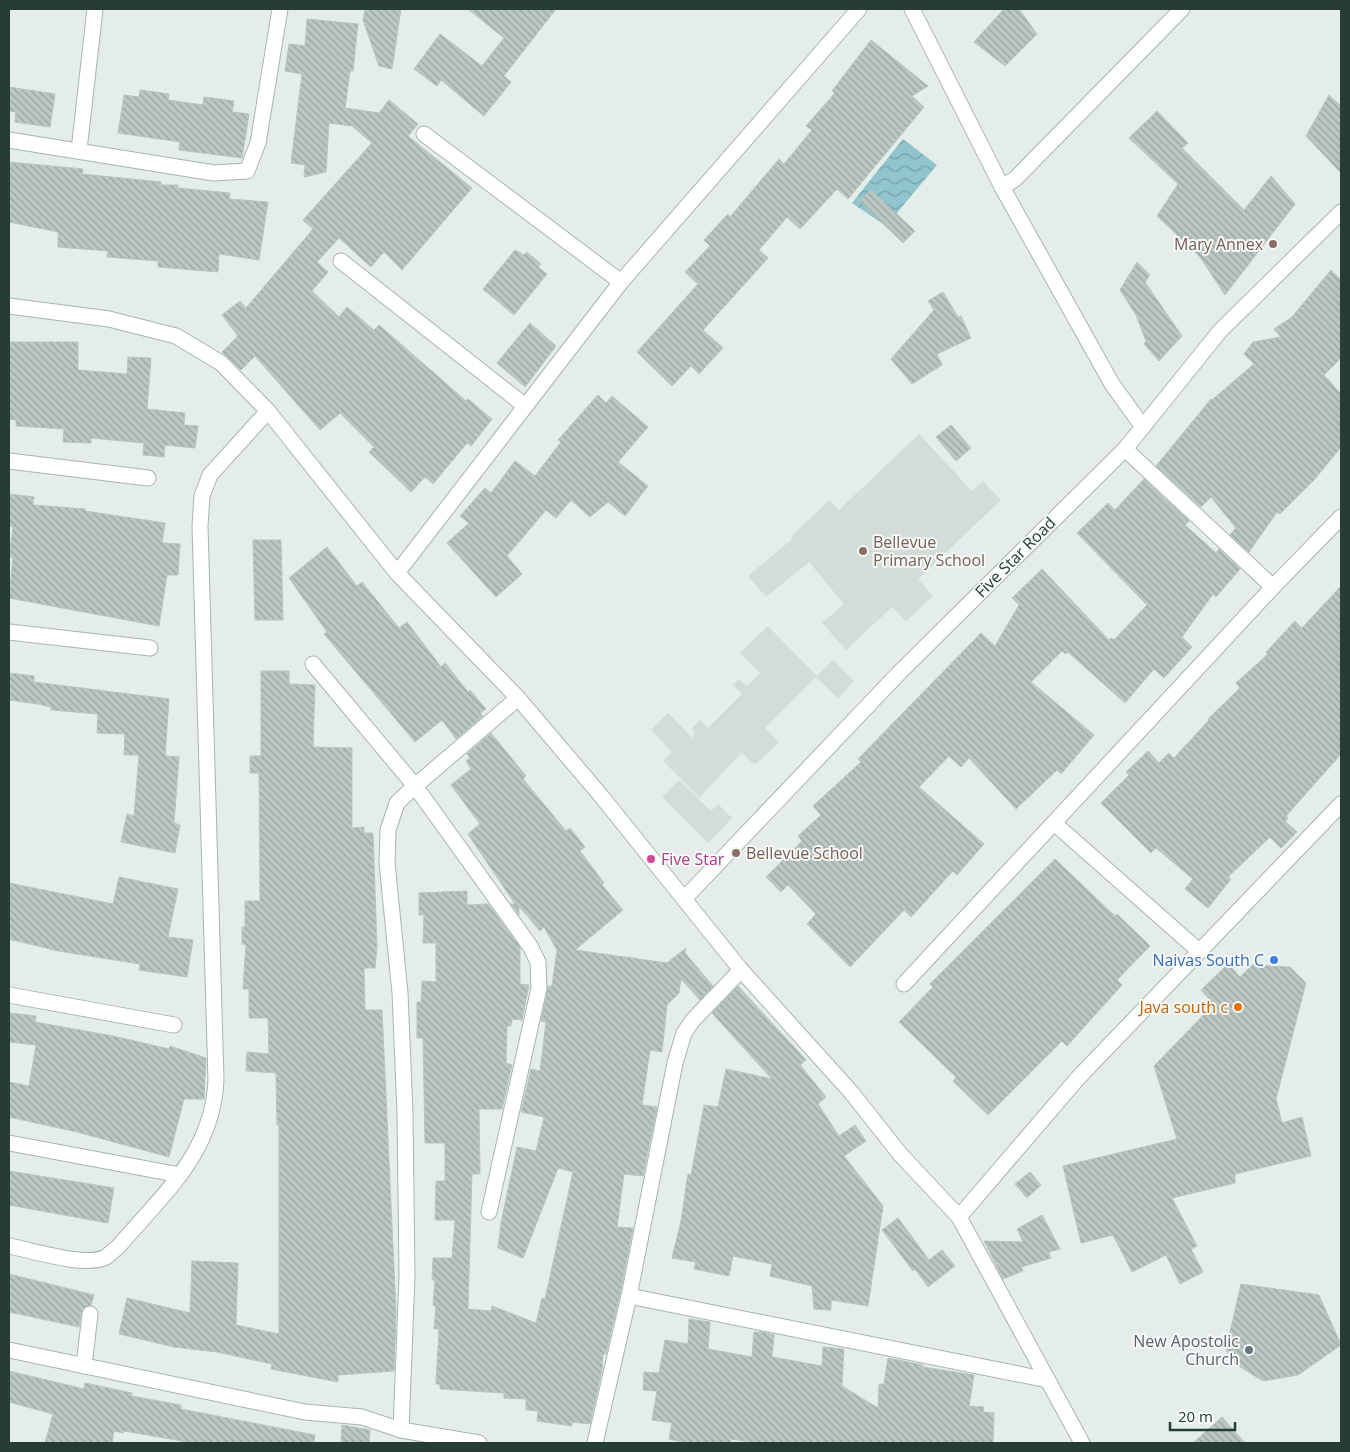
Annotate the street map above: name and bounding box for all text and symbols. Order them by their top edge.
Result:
place label: Mary Annex [1174,233,1264,255]
marker: Mary Annex [1267,238,1279,250]
street label: Five Star Road [970,512,1060,602]
place label: Bellevue Primary School [873,531,985,571]
marker: Bellevue Primary School [857,545,869,557]
place label: Bellevue School [746,842,863,864]
marker: Bellevue School [730,847,742,859]
place label: Five Star [661,848,725,870]
marker: Five Star [645,853,657,865]
place label: Naivas South C [1152,949,1264,971]
marker: Naivas South C [1268,954,1280,966]
place label: Java south c [1137,996,1228,1018]
marker: Java south c [1232,1001,1244,1013]
place label: New Apostolic Church [1133,1330,1239,1370]
marker: New Apostolic Church [1243,1344,1255,1356]
scale bar [1170,1400,1235,1432]
text: 20 m [1178,1406,1213,1426]

